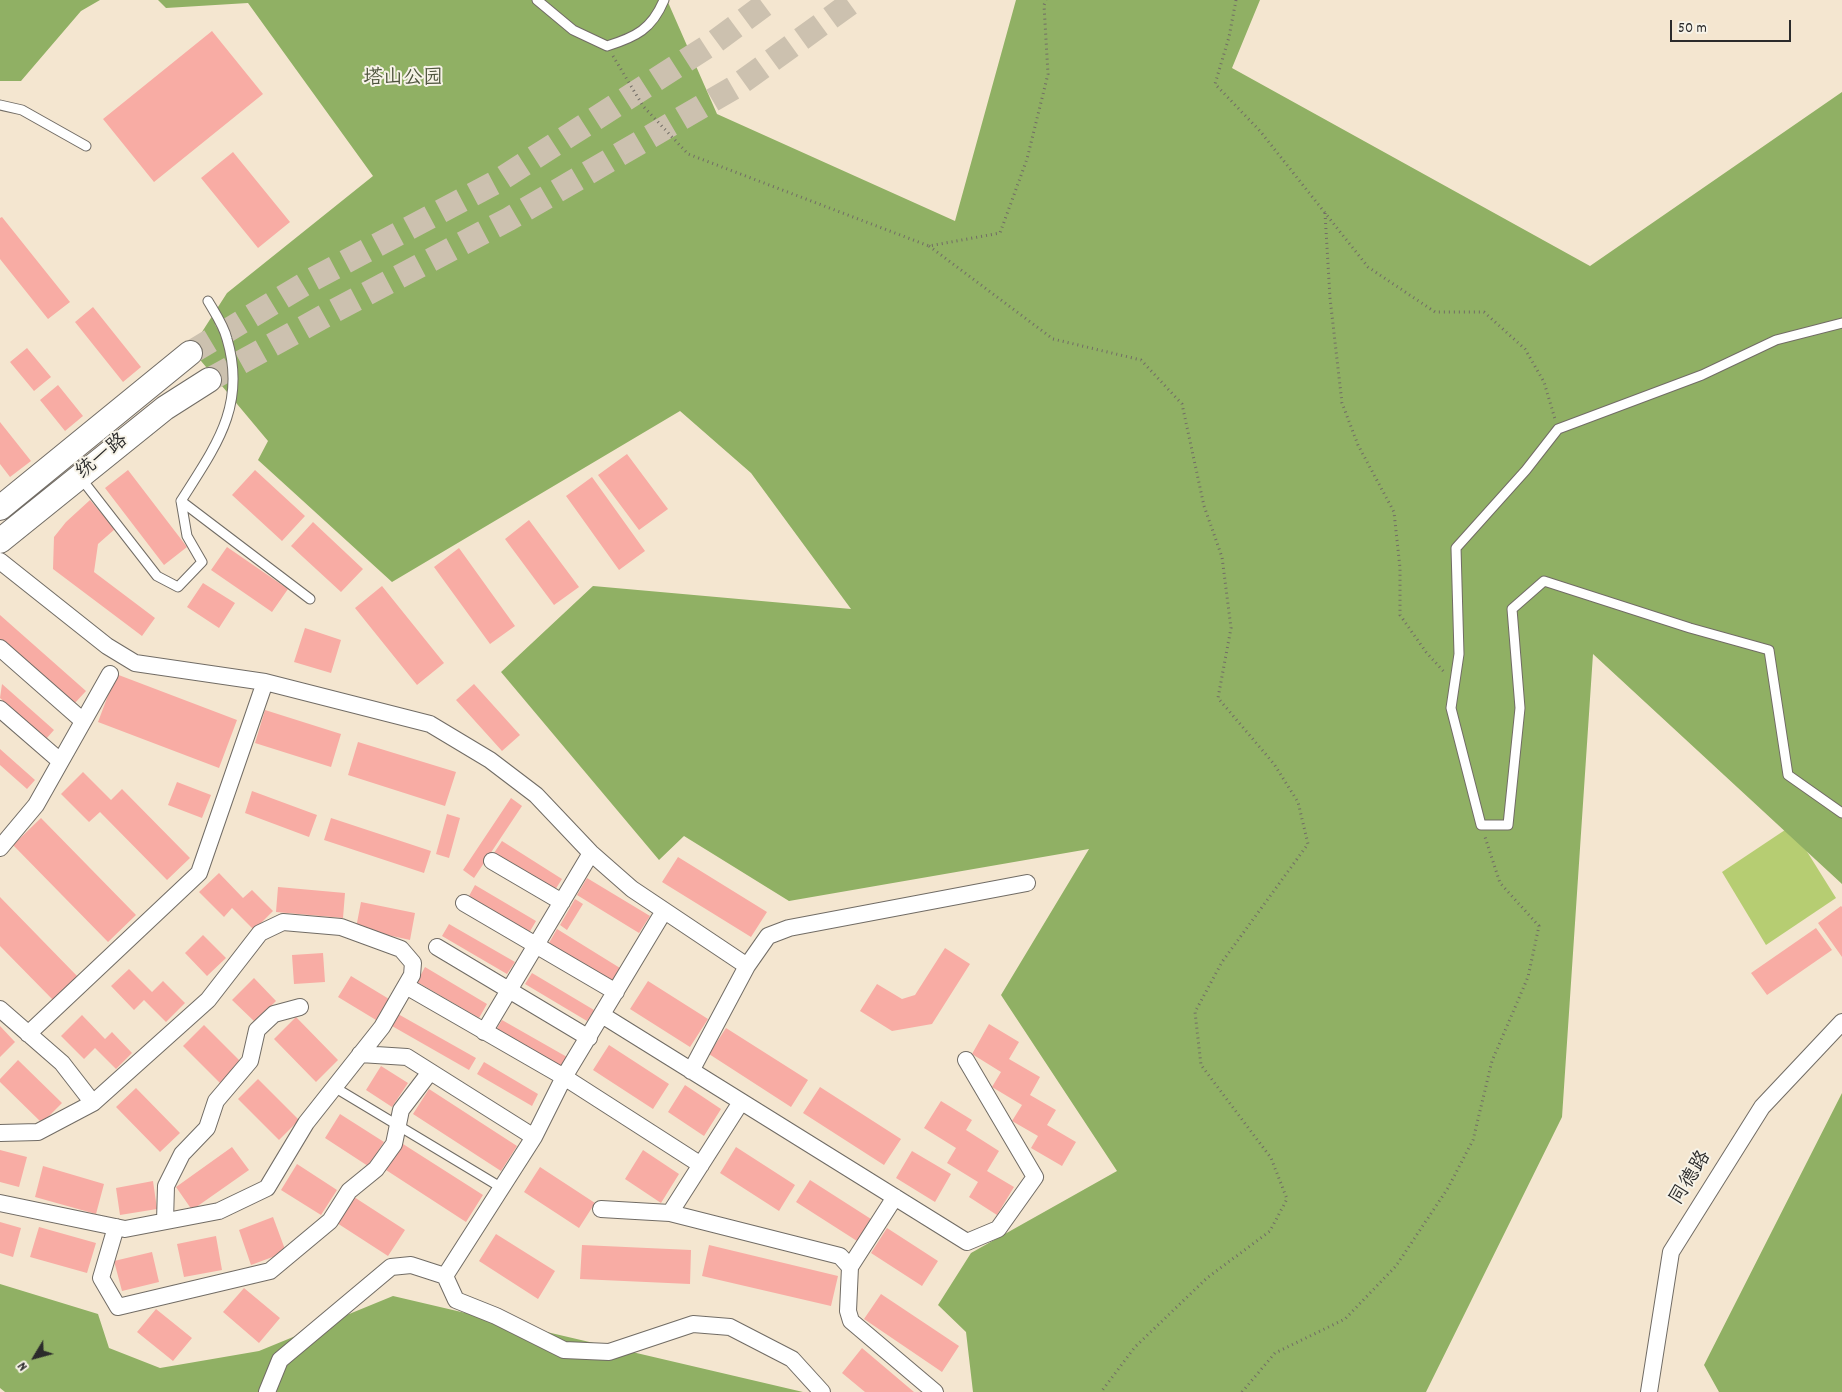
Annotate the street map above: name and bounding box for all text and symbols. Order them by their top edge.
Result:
scale bar [1672,10,1793,42]
text: 50 m [1678,18,1707,40]
park label: 塔山公园 [363,68,443,92]
street label: 统一路 [72,430,134,486]
street label: 同德路 [1666,1147,1718,1211]
north arrow [10,1332,60,1382]
text: N [13,1357,33,1375]

